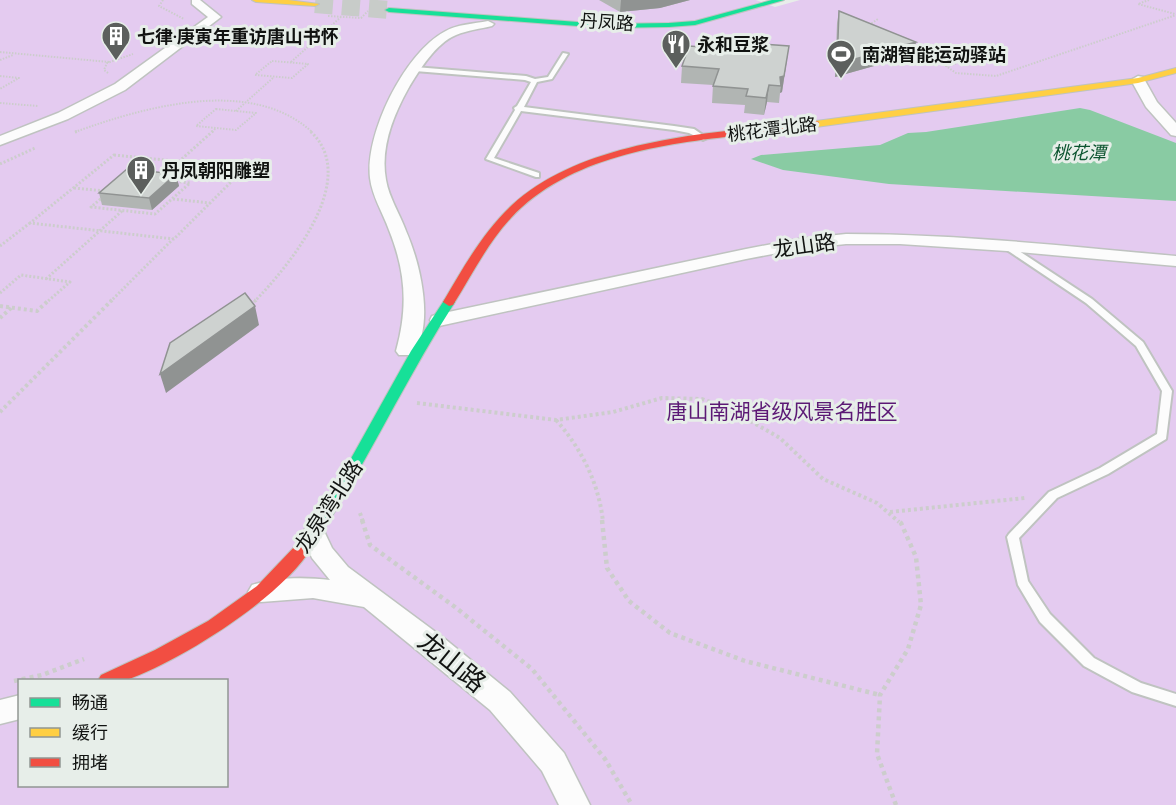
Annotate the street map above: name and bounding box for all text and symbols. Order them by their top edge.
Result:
street label: 丹凤路 [579,10,635,34]
building icon: 七律·庚寅年重访唐山书怀 [100,20,132,62]
place label: 七律·庚寅年重访唐山书怀 [137,26,339,47]
restaurant icon: 永和豆浆 [660,28,692,70]
place label: 永和豆浆 [697,34,769,55]
sports icon: 南湖智能运动驿站 [825,38,857,80]
place label: 南湖智能运动驿站 [862,44,1006,65]
street label: 桃花潭北路 [726,113,818,145]
water label: 桃花潭 [1052,142,1109,163]
building icon: 丹凤朝阳雕塑 [125,154,157,196]
place label: 丹凤朝阳雕塑 [162,160,270,181]
street label: 龙山路 [771,229,837,261]
park label: 唐山南湖省级风景名胜区 [667,399,898,423]
street label: 龙泉湾北路 [289,455,367,557]
street label: 龙山路 [412,626,492,698]
legend [18,679,228,787]
text: 畅通 [72,692,108,713]
text: 缓行 [72,722,108,743]
text: 拥堵 [72,752,108,773]

